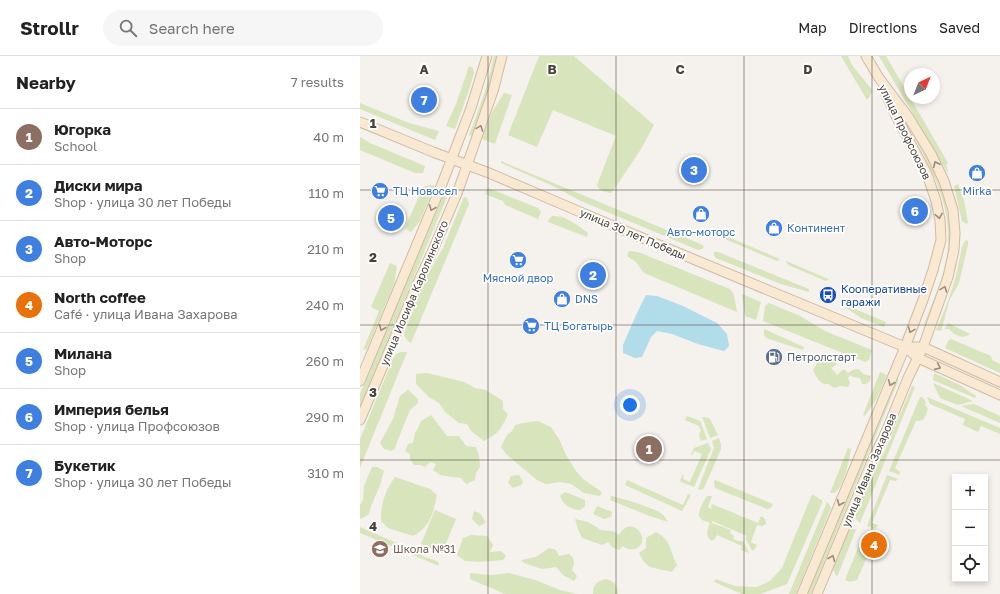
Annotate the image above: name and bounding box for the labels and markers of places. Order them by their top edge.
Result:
pin: 7 [411,85,437,115]
pin: 3 [681,155,707,185]
shop icon: Mirka [967,163,987,183]
supermarket icon: ТЦ Новосел [370,181,390,201]
place label: ТЦ Новосел [393,184,457,197]
place label: Mirka [962,184,992,197]
pin: 6 [902,196,928,226]
pin: 5 [378,203,404,233]
shop icon: Авто-моторс [691,204,711,224]
shop icon: Континент [764,218,784,238]
place label: Континент [787,221,846,234]
place label: Авто-моторс [667,225,735,238]
supermarket icon: Мясной двор [508,250,528,270]
pin: 2 [580,260,606,290]
place label: Мясной двор [483,271,554,284]
place label: Кооперативные гаражи [841,282,927,308]
bus stop icon: Кооперативные гаражи [818,285,838,305]
shop icon: DNS [552,289,572,309]
place label: DNS [575,292,598,305]
supermarket icon: ТЦ Богатырь [521,316,541,336]
place label: ТЦ Богатырь [544,319,613,332]
fuel station icon: Петролстарт [764,347,784,367]
place label: Петролстарт [787,350,857,363]
pin: 1 [636,434,662,464]
pin: 4 [861,530,887,560]
school or university icon: Школа №31 [370,539,390,559]
place label: Школа №31 [393,542,455,555]

